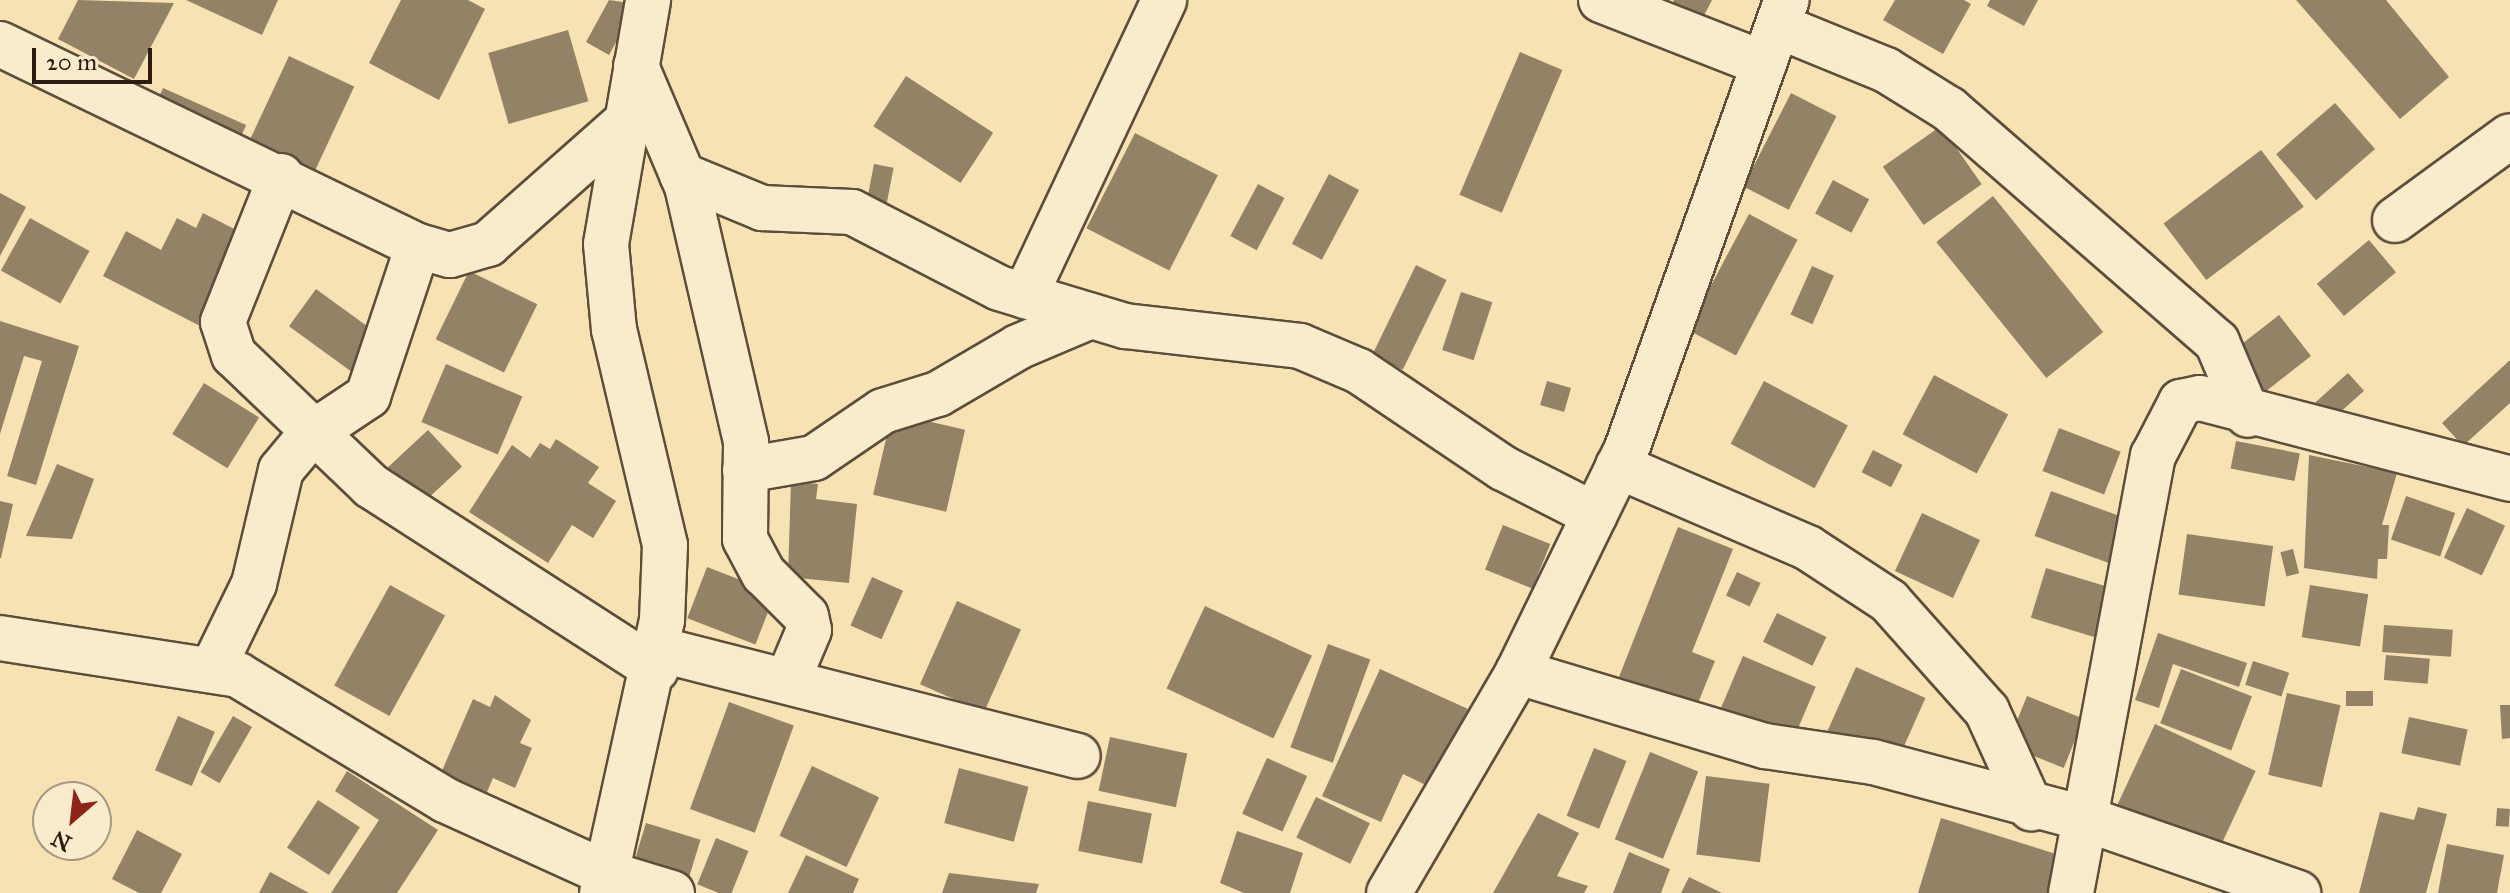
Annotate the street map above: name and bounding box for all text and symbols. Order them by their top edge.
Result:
scale bar [36,32,156,82]
text: 20 m [46,47,97,77]
north arrow [32,781,112,861]
text: N [47,825,76,857]

